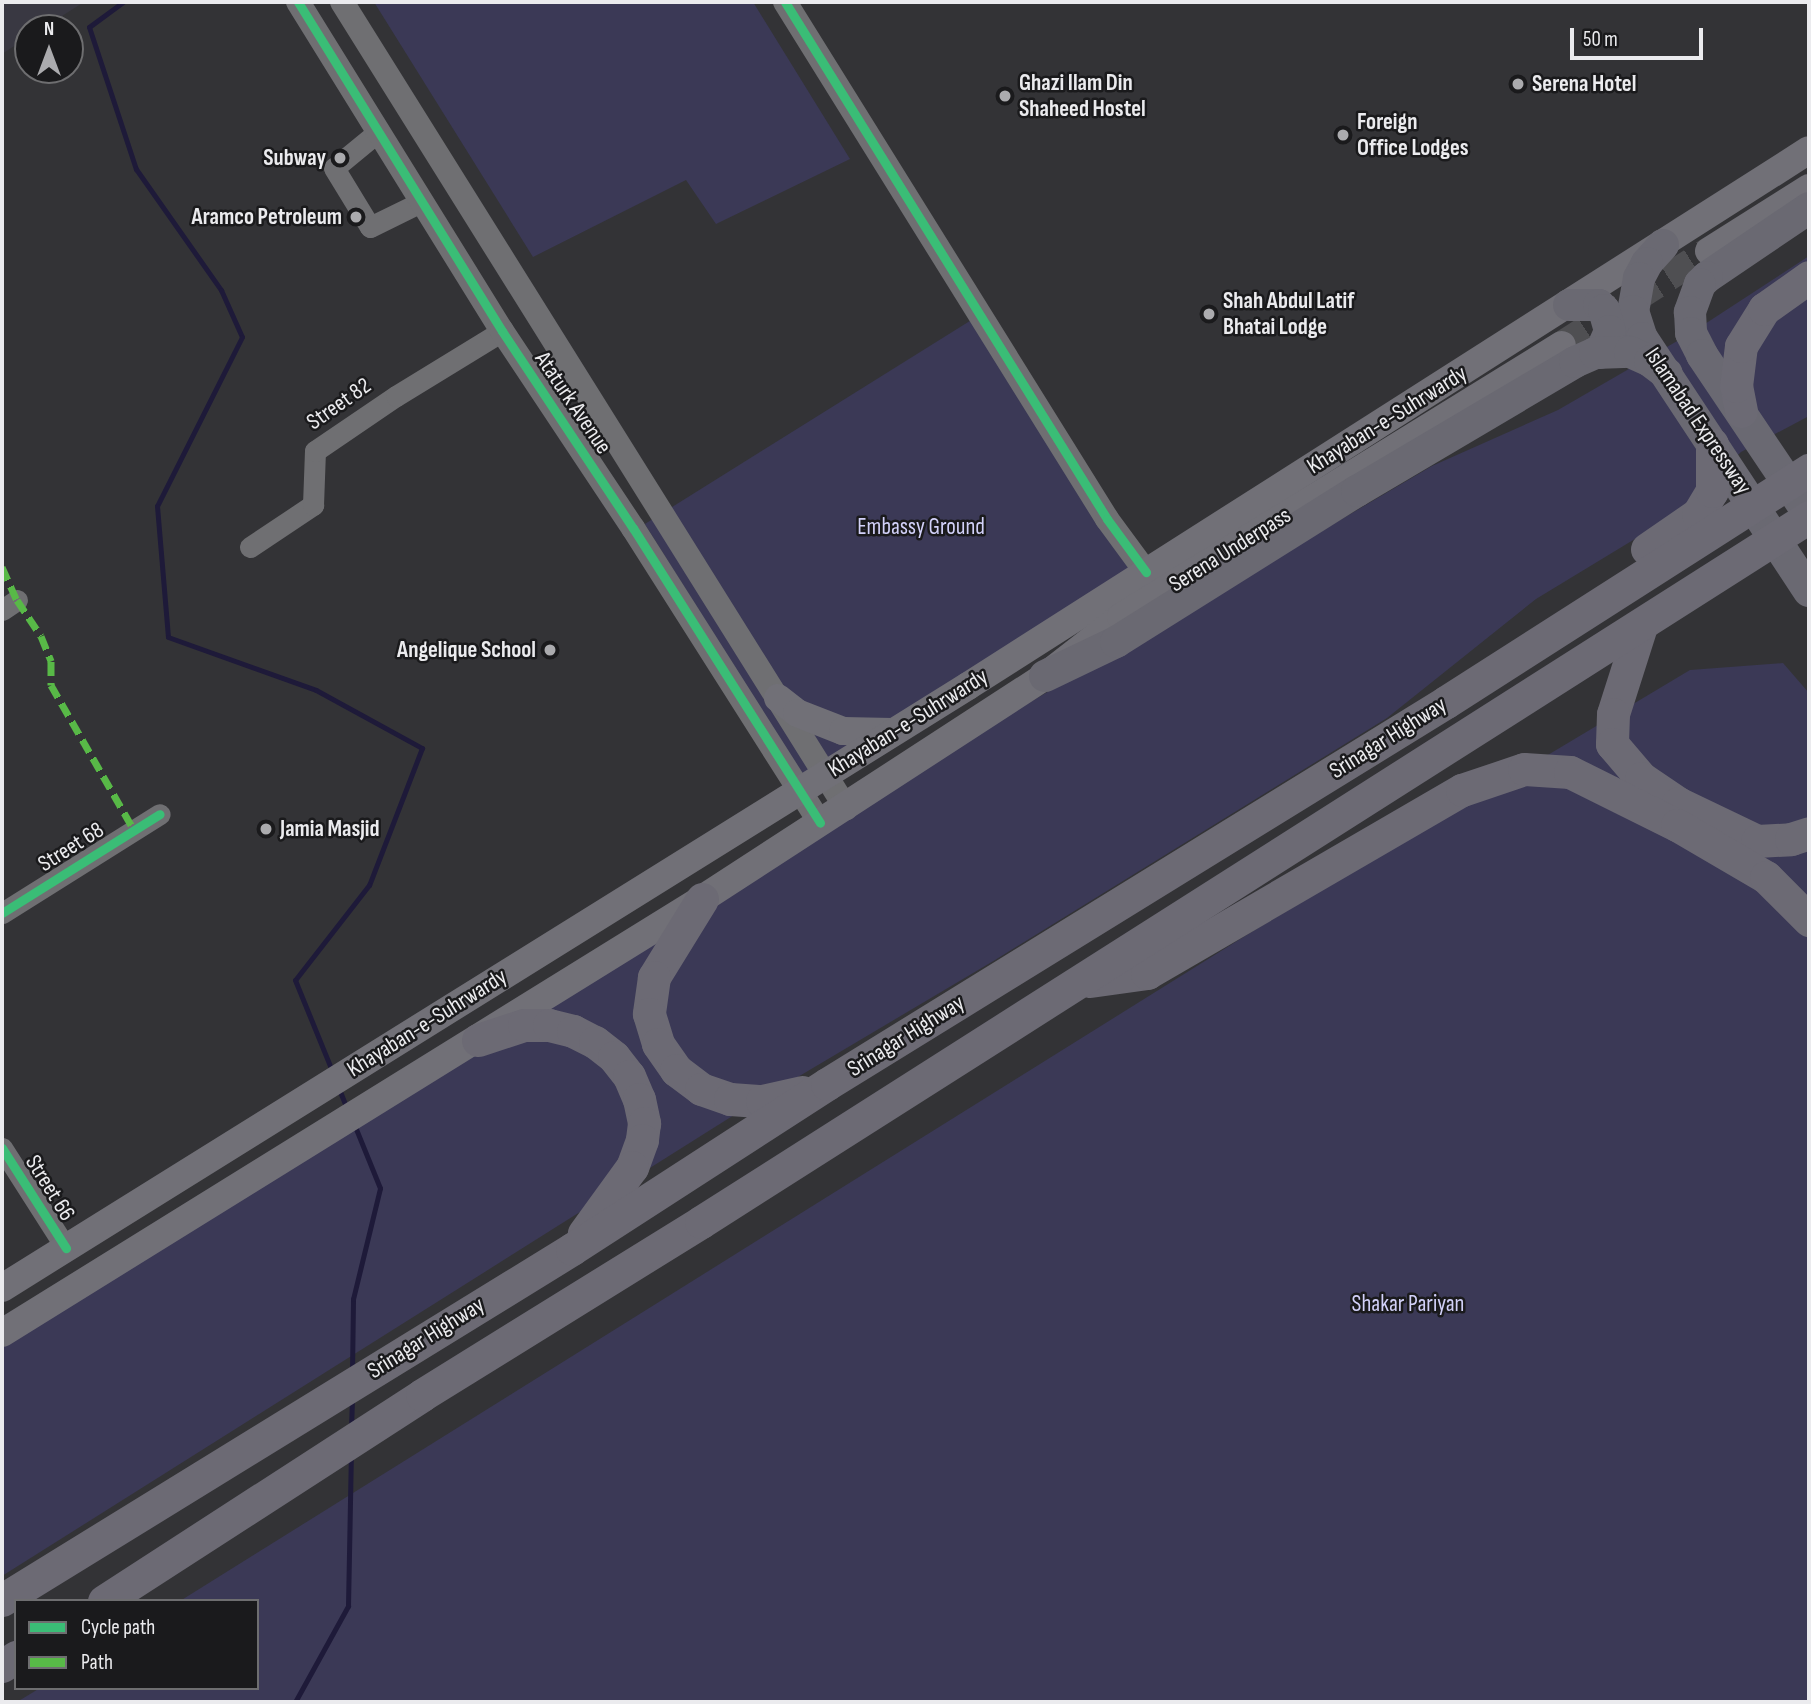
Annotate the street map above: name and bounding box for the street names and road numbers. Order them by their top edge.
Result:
street label: Islamabad Expressway [1639,342,1757,500]
street label: Ataturk Avenue [529,347,617,459]
street label: Khayaban-e-Suhrwardy [1302,360,1472,480]
street label: Street 82 [302,372,376,436]
street label: Serena Underpass [1164,502,1296,598]
street label: Khayaban-e-Suhrwardy [823,663,993,783]
street label: Srinagar Highway [1324,691,1452,785]
street label: Street 68 [33,816,109,878]
street label: Khayaban-e-Suhrwardy [342,963,512,1083]
street label: Srinagar Highway [842,989,970,1083]
street label: Street 66 [19,1150,81,1226]
street label: Srinagar Highway [362,1291,490,1385]

